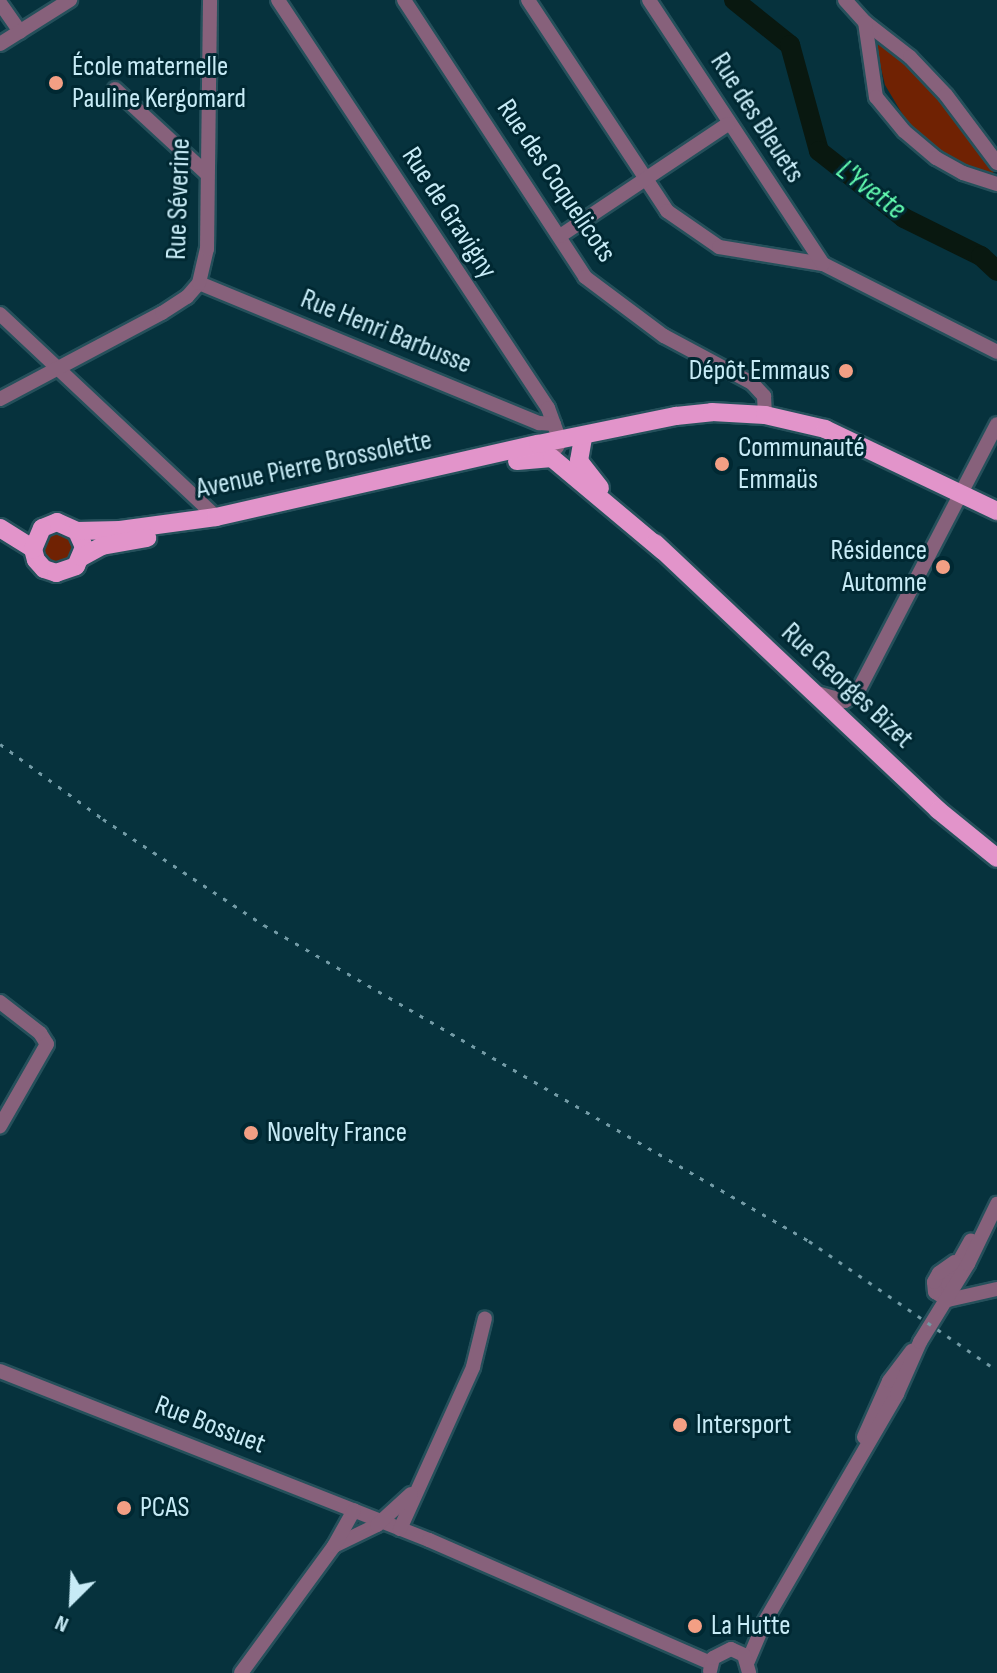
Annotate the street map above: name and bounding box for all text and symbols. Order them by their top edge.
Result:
street label: Rue des Bleuets [703,47,811,189]
place label: École maternelle Pauline Kergomard [72,50,246,116]
marker: École maternelle Pauline Kergomard [47,74,65,92]
street label: Rue des Coquelicots [489,93,623,269]
street label: Rue Séverine [160,138,198,260]
street label: Rue de Gravigny [394,141,504,285]
water label: L'Yvette [829,152,913,228]
street label: Rue Henri Barbusse [296,282,476,382]
place label: Dépôt Emmaus [689,354,830,388]
marker: Dépôt Emmaus [837,362,855,380]
street label: Avenue Pierre Brossolette [193,424,435,506]
place label: Communauté Emmaüs [738,431,865,497]
marker: Communauté Emmaüs [713,455,731,473]
place label: Résidence Automne [831,534,927,600]
marker: Résidence Automne [934,558,952,576]
street label: Rue Georges Bizet [774,616,920,756]
place label: Novelty France [267,1116,407,1150]
marker: Novelty France [242,1124,260,1142]
street label: Rue Bossuet [150,1389,270,1461]
place label: Intersport [696,1408,791,1442]
marker: Intersport [671,1416,689,1434]
place label: PCAS [140,1491,189,1525]
marker: PCAS [115,1499,133,1517]
north arrow [32,1561,112,1641]
text: N [51,1609,73,1638]
place label: La Hutte [711,1609,791,1643]
marker: La Hutte [686,1617,704,1635]

